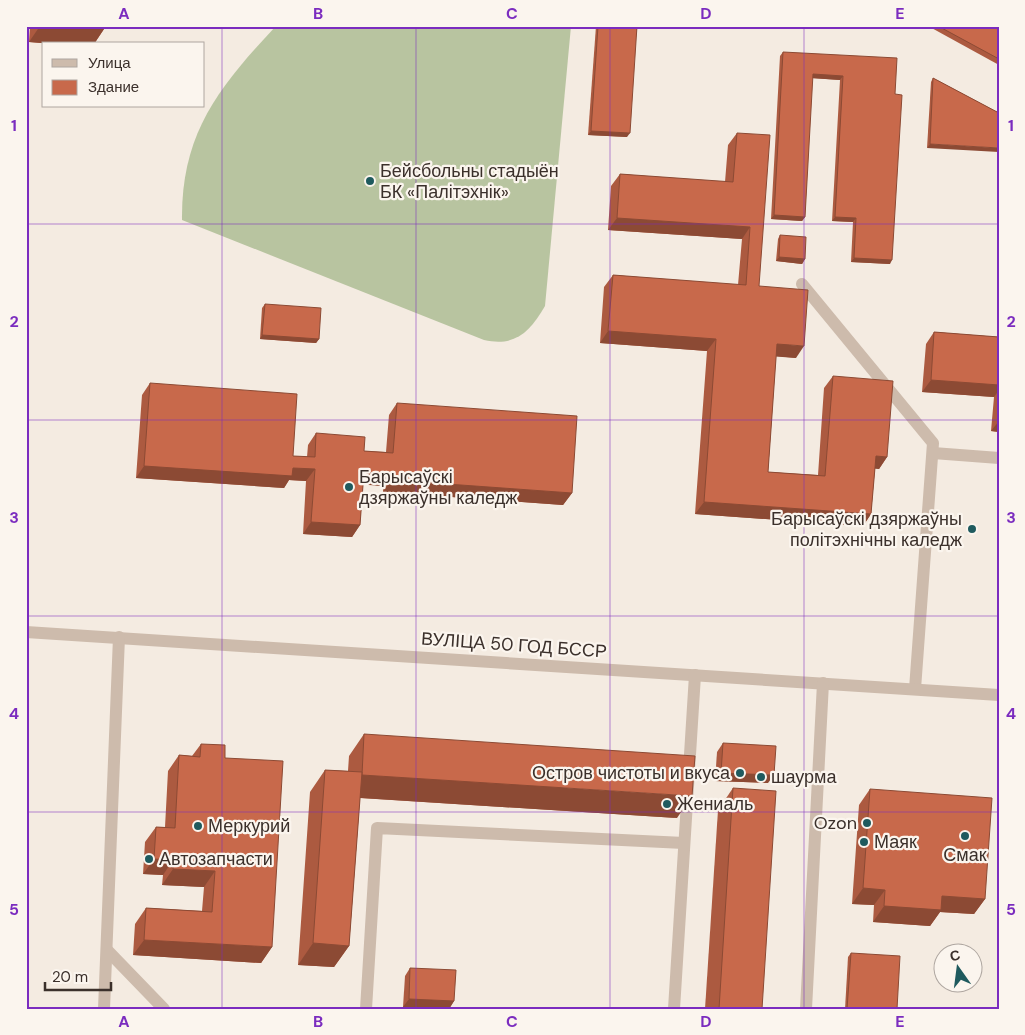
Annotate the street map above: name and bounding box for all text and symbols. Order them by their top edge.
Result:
text: A [118,3,130,24]
text: B [313,3,323,24]
text: C [506,3,518,24]
text: D [700,3,712,24]
text: E [895,3,905,24]
legend [42,42,205,108]
text: Улица [88,53,131,73]
text: Здание [88,77,139,97]
text: 1 [11,115,17,136]
text: 1 [1008,115,1014,136]
place label: Бейсбольны стадыён БК «Палітэхнік» [380,159,559,204]
marker: Бейсбольны стадыён БК «Палітэхнік» [364,175,376,187]
text: 2 [9,311,19,332]
text: 2 [1006,311,1016,332]
place label: Барысаўскі дзяржаўны каледж [359,465,517,510]
marker: Барысаўскі дзяржаўны каледж [343,481,355,493]
text: 3 [9,507,19,528]
place label: Барысаўскі дзяржаўны політэхнічны каледж [771,507,962,552]
text: 3 [1006,507,1016,528]
marker: Барысаўскі дзяржаўны політэхнічны каледж [966,523,978,535]
street label: ВУЛІЦА 50 ГОД БССР [420,627,608,663]
text: 4 [9,703,19,724]
text: 4 [1006,703,1016,724]
place label: Остров чистоты и вкуса [532,761,731,785]
place label: шаурма [771,765,837,789]
marker: Остров чистоты и вкуса [734,767,746,779]
marker: шаурма [755,771,767,783]
place label: Жениаль [677,792,753,816]
marker: Жениаль [661,798,673,810]
place label: Ozon [814,811,857,835]
place label: Меркурий [208,814,290,838]
marker: Ozon [861,817,873,829]
marker: Меркурий [192,820,204,832]
place label: Маяк [874,830,917,854]
marker: Смак [959,830,971,842]
marker: Маяк [858,836,870,848]
place label: Смак [943,843,987,867]
place label: Автозапчасти [159,847,273,871]
marker: Автозапчасти [143,853,155,865]
text: 5 [9,899,19,920]
text: 5 [1006,899,1016,920]
north arrow [932,942,982,992]
text: С [948,945,962,965]
scale bar [45,960,111,992]
text: 20 m [52,967,88,987]
text: A [118,1011,130,1032]
text: B [313,1011,323,1032]
text: C [506,1011,518,1032]
text: D [700,1011,712,1032]
text: E [895,1011,905,1032]

